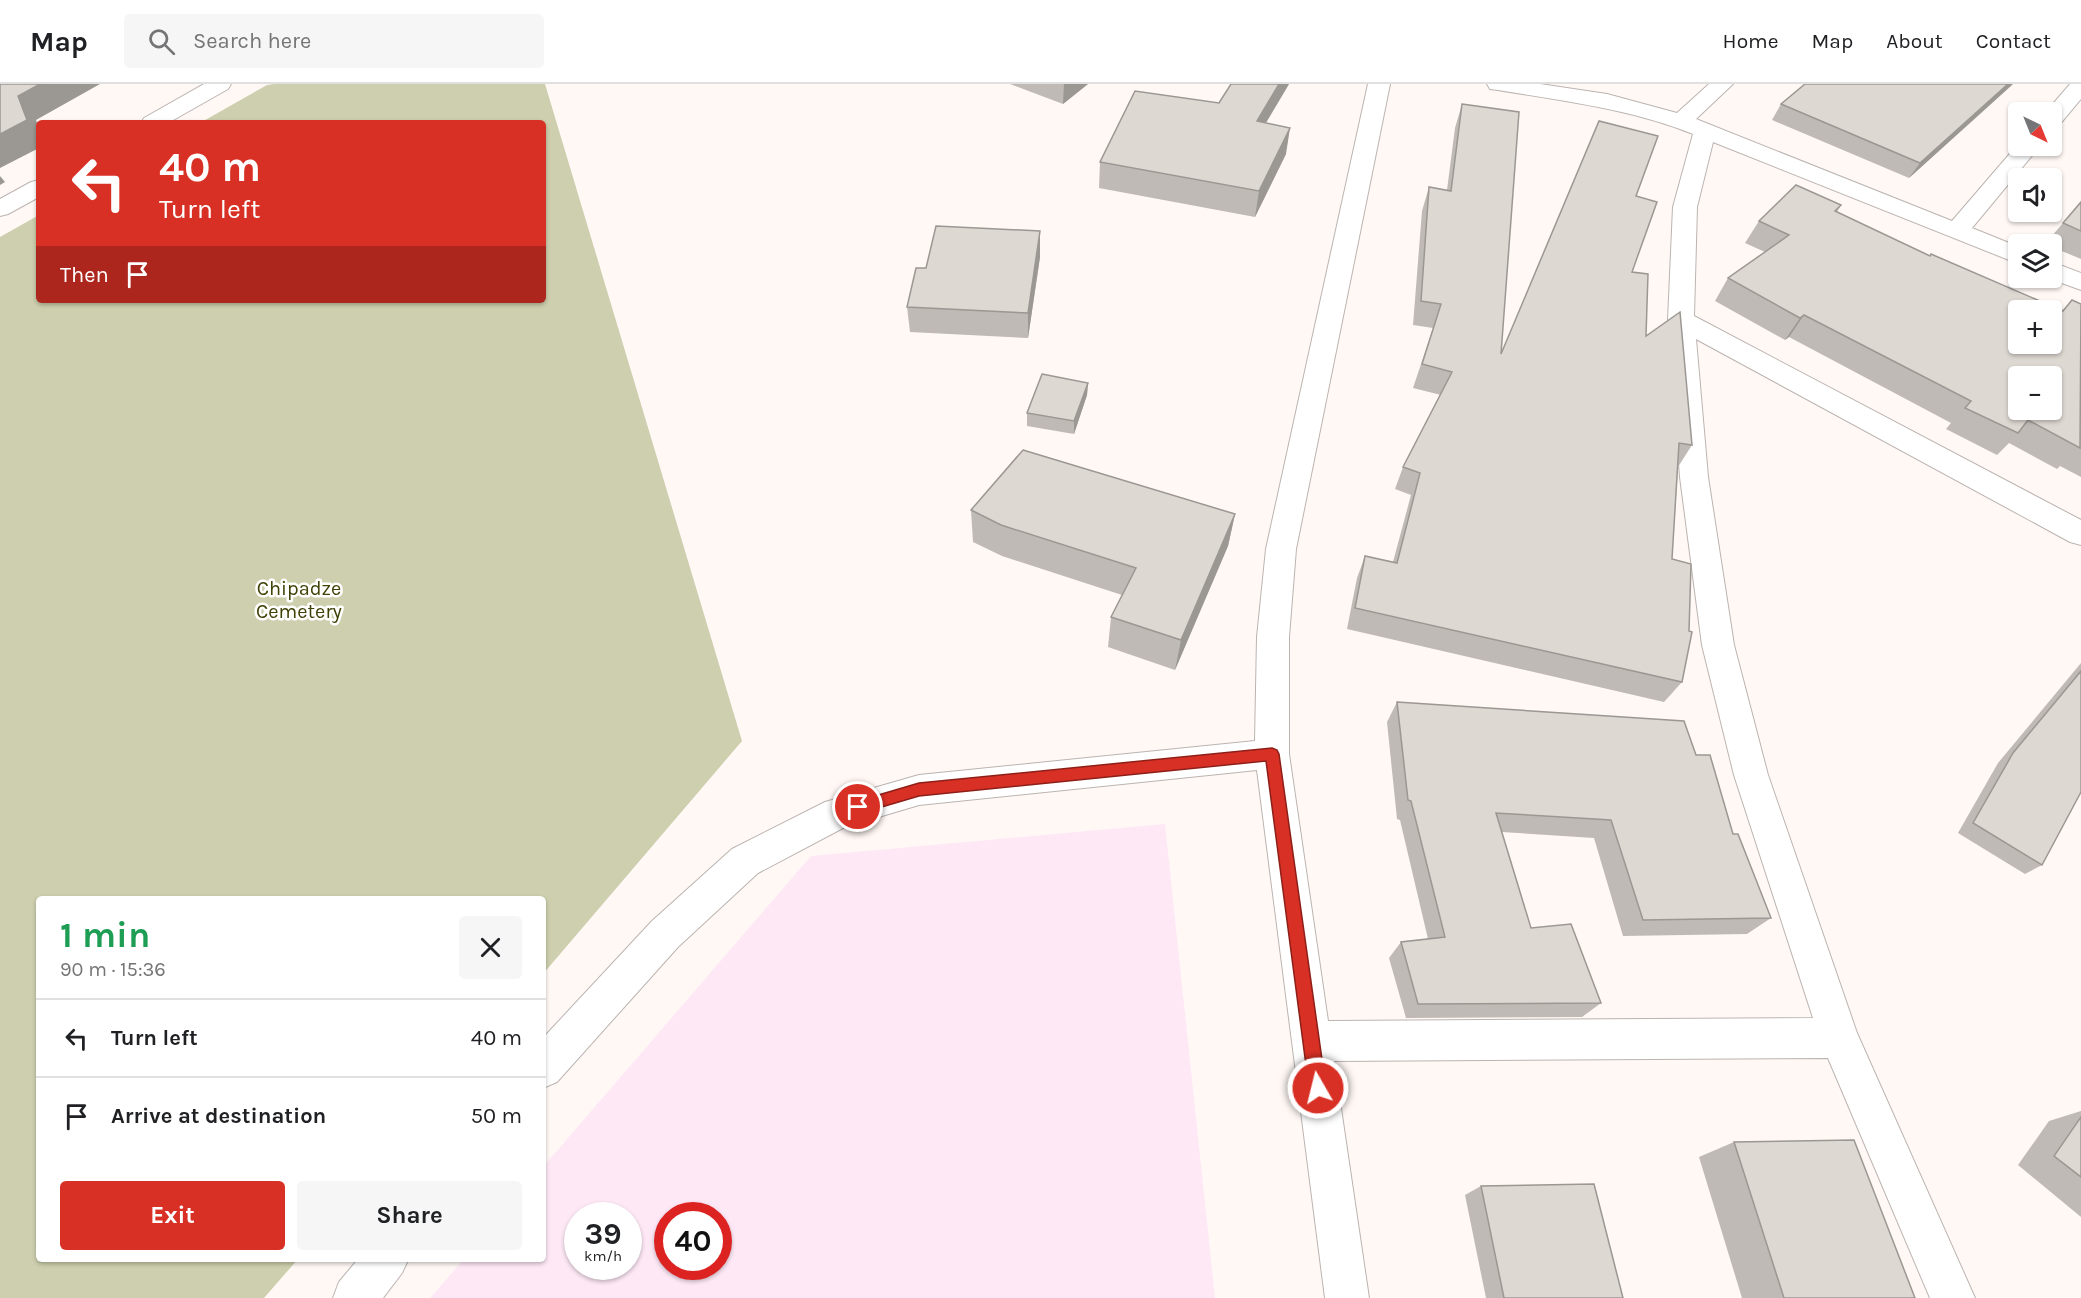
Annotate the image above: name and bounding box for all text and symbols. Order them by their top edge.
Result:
search box [124,14,544,68]
text: Map [30,25,88,58]
icon: search [145,25,178,58]
text: Search here [193,28,311,54]
text: Home [1723,29,1779,53]
text: Map [1812,29,1853,53]
text: About [1886,29,1943,53]
text: Contact [1976,29,2051,53]
north arrow [2008,102,2062,156]
map controls [2008,102,2062,420]
text: 40 m [159,142,261,192]
icon: left [60,144,138,222]
button: sound [2008,168,2062,222]
text: Turn left [159,193,260,225]
button: layers [2008,234,2062,288]
icon: arrive [121,258,154,291]
text: Then [60,262,109,288]
button: + [2008,300,2062,354]
button: − [2008,366,2062,420]
park label: Chipadze Cemetery [256,577,342,623]
pin [832,781,883,832]
icon: arrive [841,790,874,823]
text: 1 min [60,914,150,956]
button: close [459,916,522,979]
text: 90 m · 15:36 [60,958,166,981]
icon: left [60,1022,93,1055]
text: Turn left [111,1025,198,1051]
text: 40 m [471,1025,522,1051]
position arrow [1286,1056,1350,1120]
icon: arrive [60,1100,93,1133]
text: Arrive at destination [111,1103,326,1129]
text: 50 m [471,1103,522,1129]
button: Exit [60,1181,285,1250]
button: Share [297,1181,522,1250]
speed limit sign: 40 [654,1202,732,1280]
text: 39 [585,1216,621,1252]
text: km/h [584,1247,622,1265]

